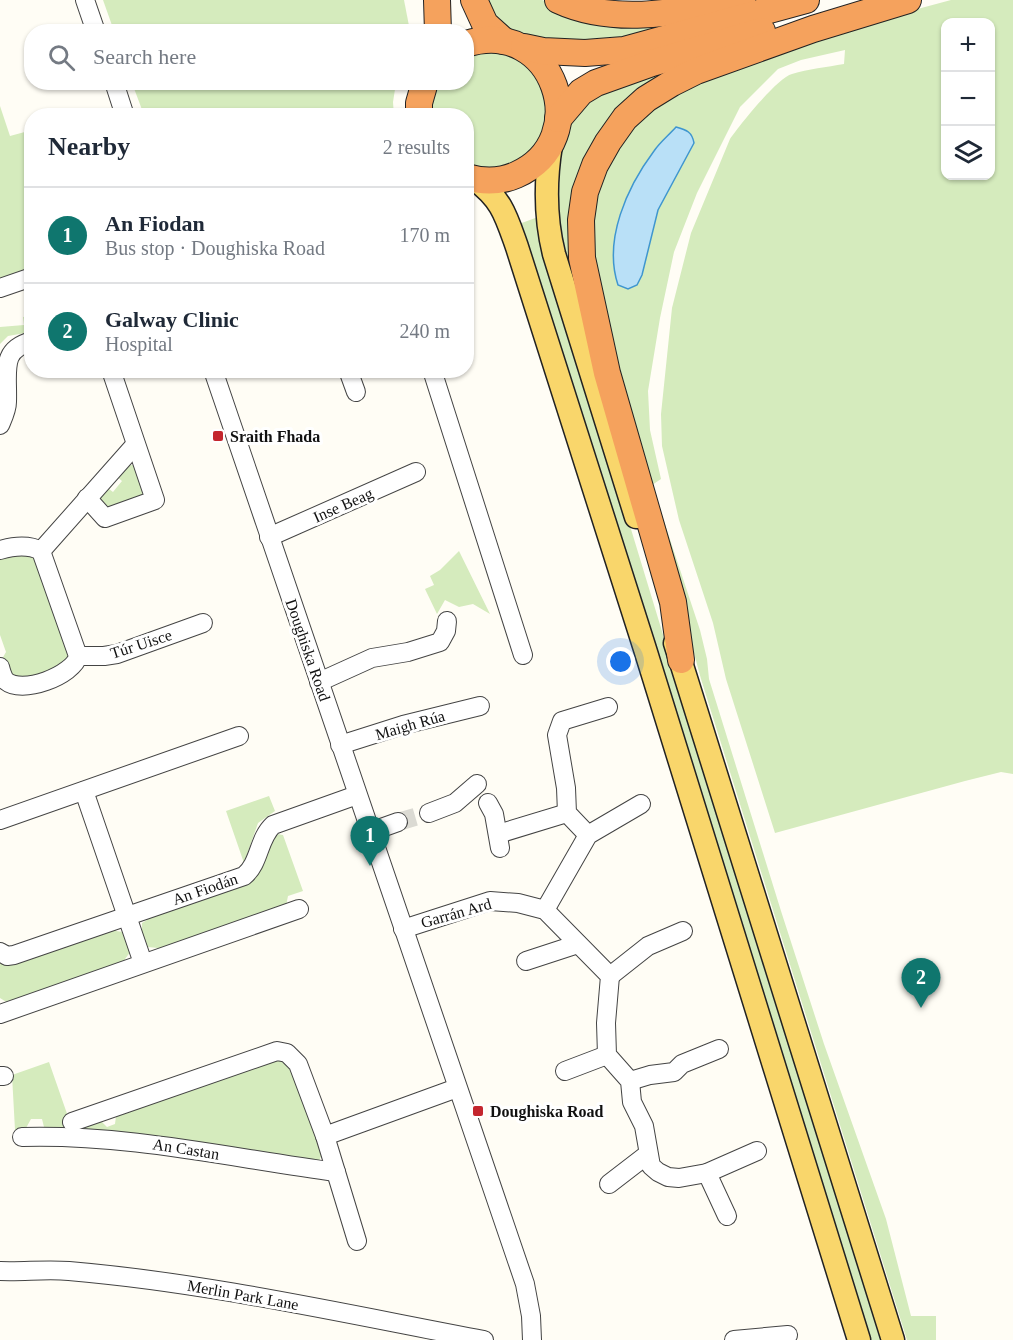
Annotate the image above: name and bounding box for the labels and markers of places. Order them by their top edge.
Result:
place label: Sraith Fhada [230,428,320,445]
marker: Sraith Fhada [211,429,225,443]
pin: 1 [350,816,389,866]
pin: 2 [902,958,940,1008]
place label: Doughiska Road [490,1103,603,1121]
marker: Doughiska Road [471,1104,485,1118]

